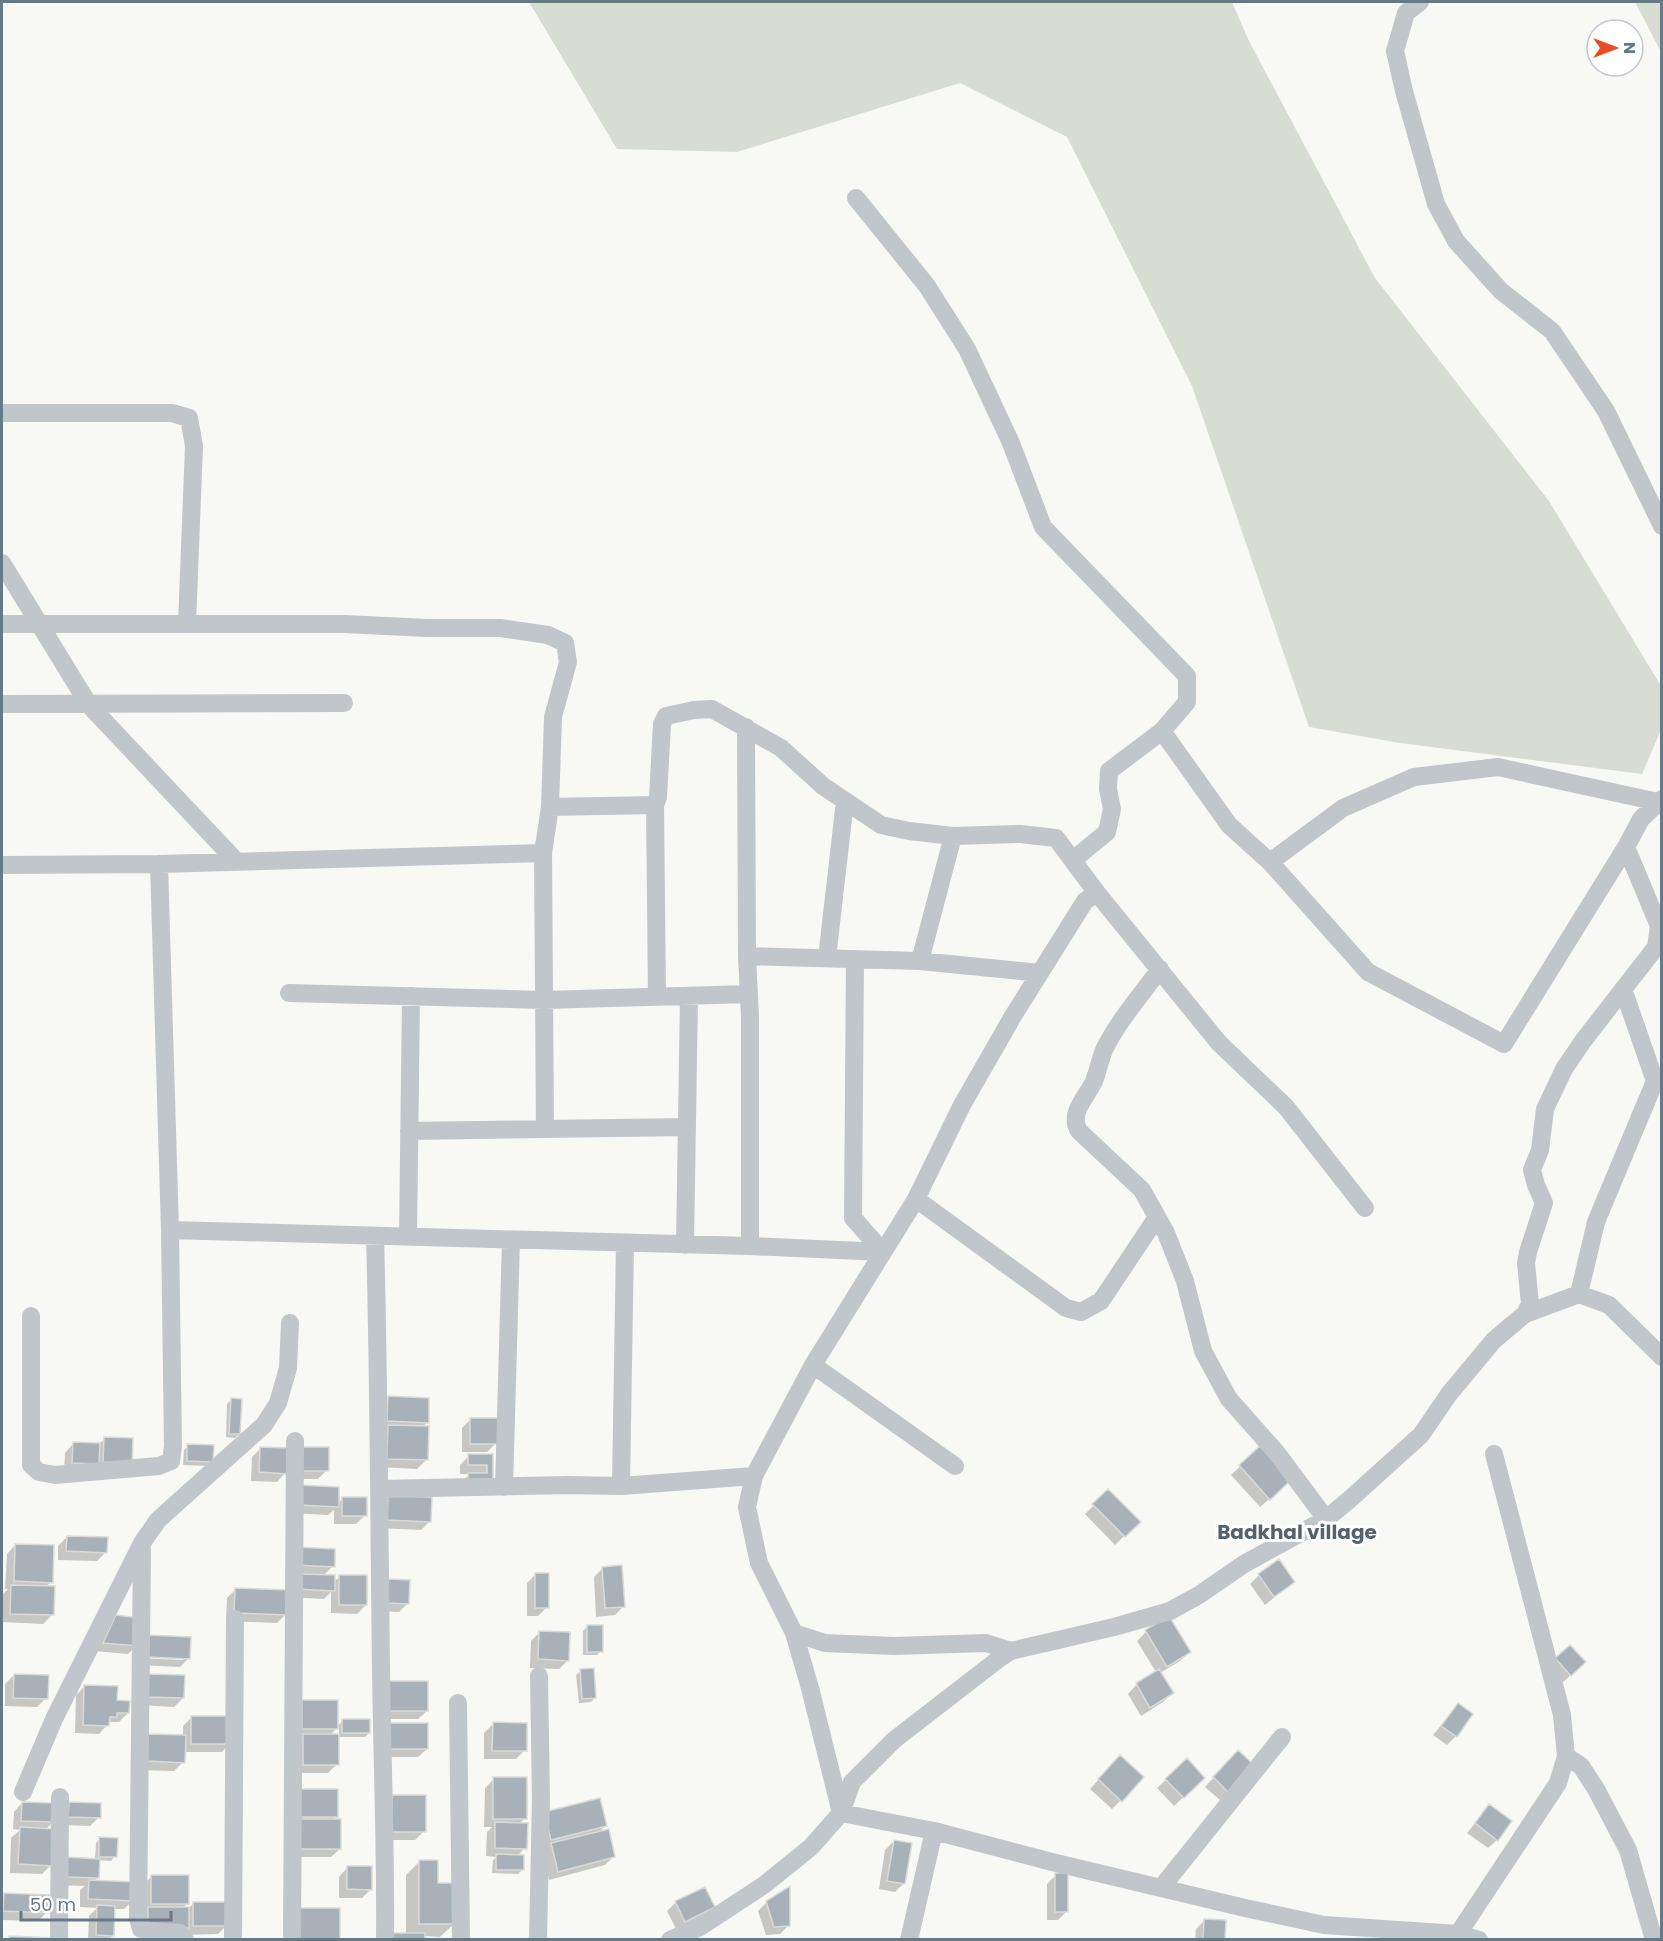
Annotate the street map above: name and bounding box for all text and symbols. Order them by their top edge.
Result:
north arrow [1585,18,1645,78]
text: N [1618,42,1641,54]
district label: Badkhal village [1217,1518,1377,1546]
scale bar [21,1884,171,1922]
text: 50 m [30,1892,76,1917]

